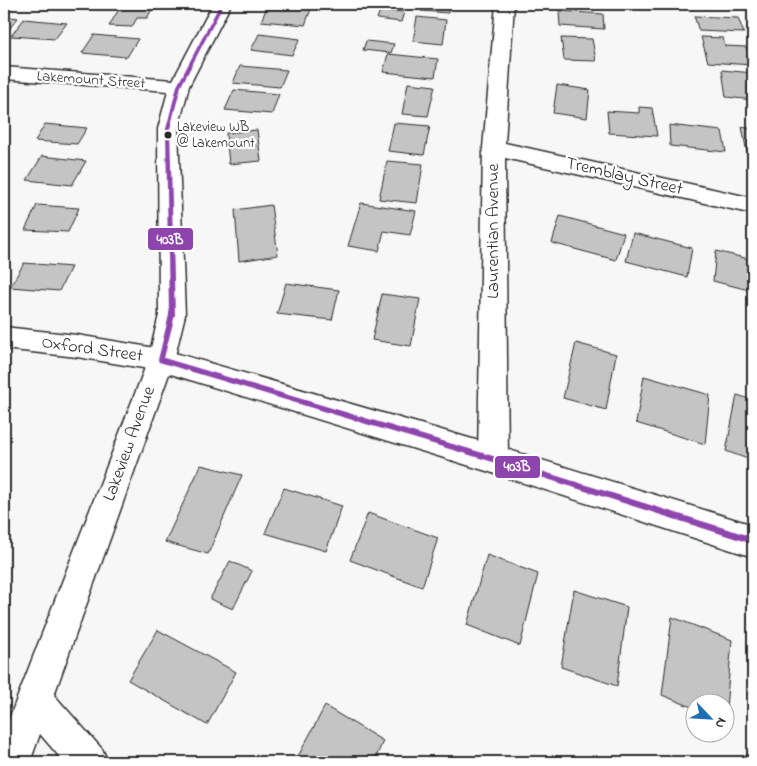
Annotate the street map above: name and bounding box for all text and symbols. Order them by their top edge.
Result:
street label: Lakemount Street [36,65,146,95]
place label: Lakeview WB @ Lakemount [177,117,255,154]
marker: Lakeview WB @ Lakemount [163,130,173,140]
street label: Tremblay Street [563,151,685,203]
street label: Laurentian Avenue [481,162,507,299]
line badge: 403B [147,227,194,251]
text: 403B [155,230,184,251]
street label: Oxford Street [40,330,144,370]
street label: Lakeview Avenue [97,382,163,505]
line badge: 403B [494,455,541,479]
text: 403B [502,457,531,478]
north arrow [684,694,734,744]
text: N [709,714,732,732]

